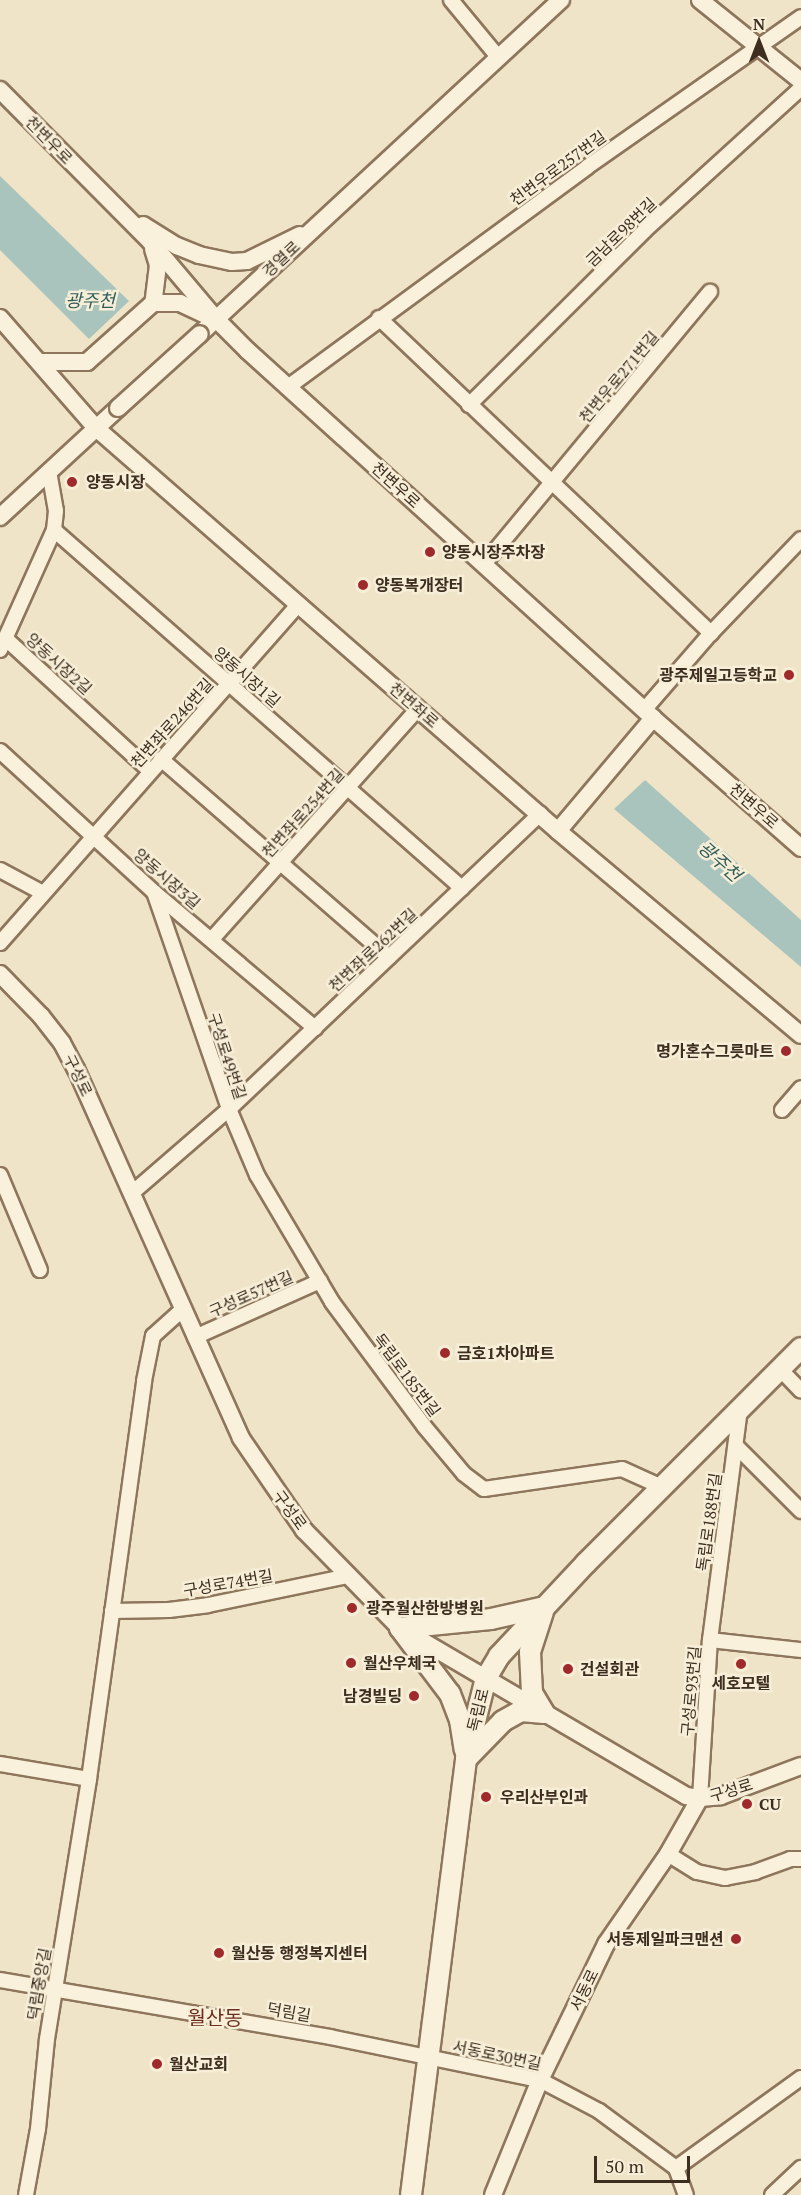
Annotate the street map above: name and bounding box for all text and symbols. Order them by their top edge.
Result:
north arrow [729,12,789,72]
text: N [753,13,765,35]
street label: 천변우로 [22,112,76,168]
street label: 천변우로257번길 [506,127,610,209]
street label: 금남로98번길 [582,194,660,270]
street label: 경열로 [258,237,304,281]
water label: 광주천 [65,289,115,311]
street label: 천변우로271번길 [575,327,663,427]
street label: 천변우로 [368,458,424,512]
place label: 양동시장 [86,472,145,492]
marker: 양동시장 [63,473,81,491]
place label: 양동시장주차장 [442,542,545,562]
marker: 양동시장주차장 [423,545,437,559]
place label: 양동복개장터 [375,575,463,595]
marker: 양동복개장터 [356,578,370,592]
street label: 양동시장2길 [22,629,96,699]
street label: 양동시장1길 [210,643,284,711]
place label: 광주제일고등학교 [659,665,777,685]
marker: 광주제일고등학교 [782,668,796,682]
street label: 천변좌로246번길 [127,674,217,772]
street label: 천변좌로 [385,678,443,732]
street label: 천변좌로254번길 [258,764,348,862]
street label: 천변우로 [725,779,783,833]
water label: 광주천 [694,836,746,886]
street label: 양동시장3길 [130,845,204,913]
street label: 천변좌로262번길 [325,904,421,996]
street label: 구성로49번길 [204,1010,250,1102]
place label: 명가혼수그릇마트 [656,1041,774,1061]
marker: 명가혼수그릇마트 [779,1044,793,1058]
street label: 구성로 [60,1051,96,1099]
street label: 구성로57번길 [206,1267,296,1321]
street label: 독립로185번길 [369,1330,445,1420]
place label: 금호1차아파트 [457,1343,554,1363]
marker: 금호1차아파트 [438,1346,452,1360]
street label: 독립로188번길 [693,1472,725,1572]
street label: 구성로 [269,1486,311,1534]
street label: 구성로74번길 [182,1566,274,1600]
place label: 광주월산한방병원 [366,1598,484,1618]
marker: 광주월산한방병원 [343,1599,361,1617]
street label: 구성로93번길 [677,1645,705,1737]
place label: 월산우체국 [363,1653,437,1673]
marker: 월산우체국 [344,1656,358,1670]
marker: 세호모텔 [734,1657,748,1671]
place label: 건설회관 [580,1659,639,1679]
marker: 건설회관 [561,1662,575,1676]
place label: 세호모텔 [712,1673,770,1693]
place label: 남경빌딩 [343,1686,402,1706]
street label: 독립로 [463,1686,493,1734]
marker: 남경빌딩 [407,1689,421,1703]
street label: 구성로 [707,1774,755,1806]
place label: 우리산부인과 [500,1787,588,1807]
marker: 우리산부인과 [477,1788,495,1806]
place label: CU [759,1794,781,1814]
marker: CU [740,1797,754,1811]
place label: 서동제일파크맨션 [606,1929,724,1949]
marker: 서동제일파크맨션 [729,1932,743,1946]
place label: 월산동 행정복지센터 [231,1943,368,1963]
street label: 덕림중앙길 [23,1946,55,2022]
marker: 월산동 행정복지센터 [212,1946,226,1960]
street label: 서동로 [566,1966,602,2014]
street label: 덕림길 [266,1999,312,2025]
district label: 월산동 [187,2005,243,2029]
street label: 서동로30번길 [451,2036,543,2074]
place label: 월산교회 [169,2054,228,2074]
marker: 월산교회 [150,2057,164,2071]
scale bar [597,2144,693,2182]
text: 50 m [605,2154,644,2178]

